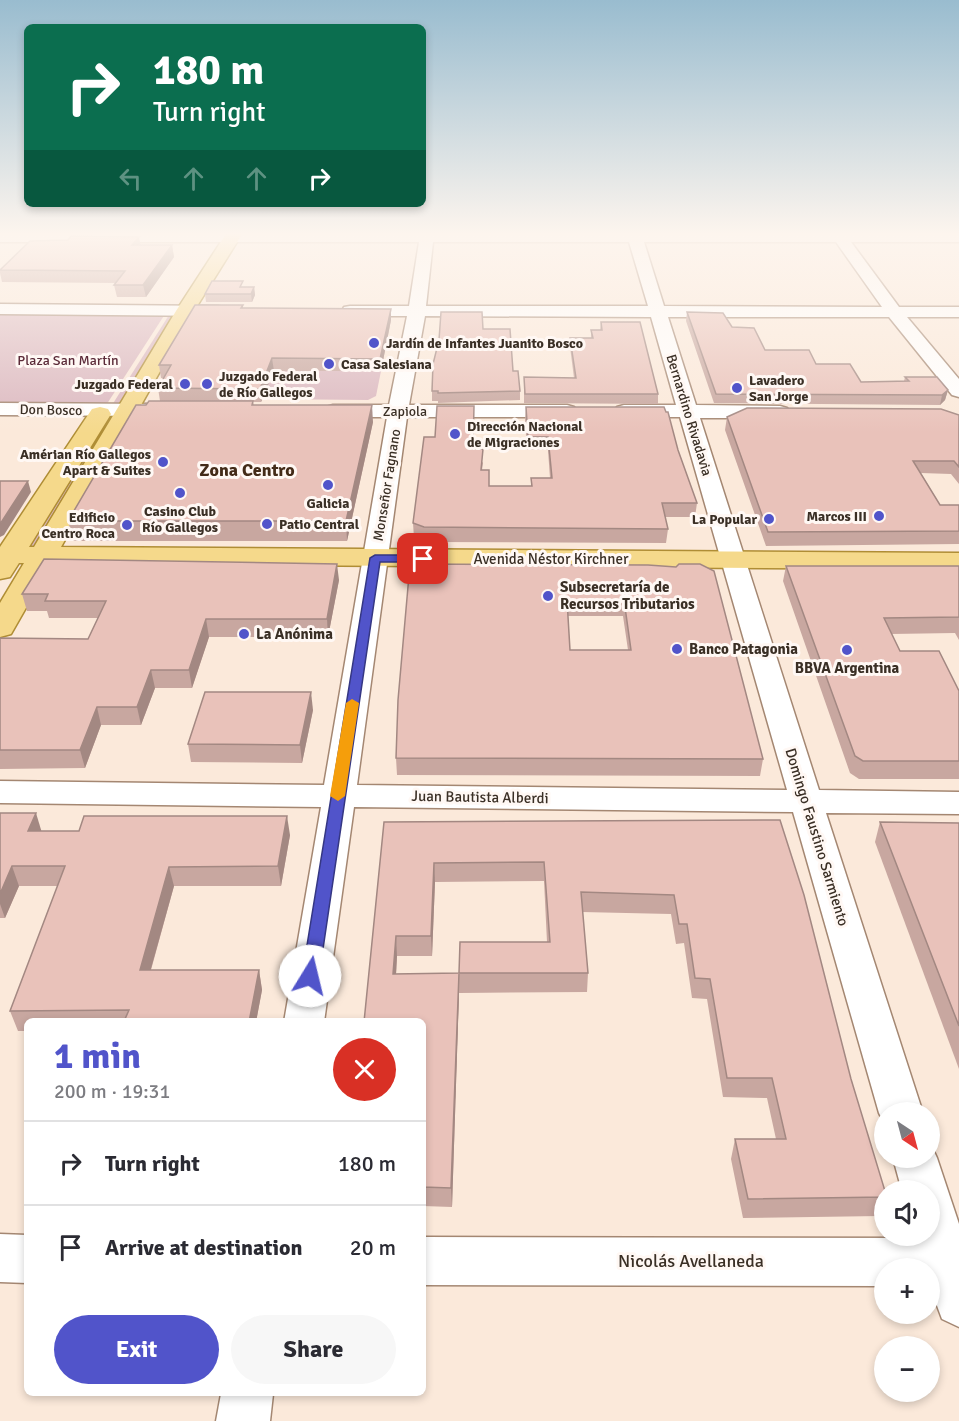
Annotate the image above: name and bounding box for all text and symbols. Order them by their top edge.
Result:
text: 180 m [153,45,264,96]
icon: right [54,48,132,126]
text: Turn right [153,96,266,129]
icon: left [114,162,147,195]
icon: ahead [177,162,210,195]
icon: ahead [240,162,273,195]
icon: right [303,162,336,195]
place label: Jardín de Infantes Juanito Bosco [386,335,583,352]
marker: Jardín de Infantes Juanito Bosco [367,336,381,350]
park label: Plaza San Martín [17,352,119,369]
street label: Bernardino Rivadavia [662,352,716,478]
place label: Casa Salesiana [341,356,432,373]
marker: Casa Salesiana [322,357,336,371]
place label: Juzgado Federal de Río Gallegos [219,368,318,401]
place label: Lavadero San Jorge [749,372,809,405]
place label: Juzgado Federal [74,376,174,393]
marker: Juzgado Federal [178,377,192,391]
marker: Juzgado Federal de Río Gallegos [200,377,214,391]
marker: Lavadero San Jorge [730,381,744,395]
street label: Don Bosco [19,401,83,419]
street label: Zapiola [383,403,427,420]
place label: Dirección Nacional de Migraciones [467,418,583,451]
marker: Dirección Nacional de Migraciones [448,427,462,441]
street label: Monseñor Fagnano [370,428,404,542]
place label: Amérian Río Gallegos Apart & Suites [20,446,151,479]
marker: Amérian Río Gallegos Apart & Suites [156,455,170,469]
district label: Zona Centro [199,459,295,481]
marker: Galicia [321,478,335,492]
marker: Casino Club Río Gallegos [173,486,187,500]
place label: Galicia [307,495,349,512]
place label: Casino Club Río Gallegos [142,503,218,536]
place label: Marcos III [806,508,867,525]
place label: Edificio Centro Roca [41,509,115,542]
marker: Marcos III [872,509,886,523]
place label: La Popular [692,511,757,528]
marker: La Popular [762,512,776,526]
place label: Patio Central [279,516,360,533]
marker: Patio Central [260,517,274,531]
marker: Edificio Centro Roca [120,518,134,532]
pin [397,533,448,584]
icon: arrive [406,542,439,575]
street label: Avenida Néstor Kirchner [474,550,629,568]
place label: Subsecretaría de Recursos Tributarios [560,578,695,613]
marker: Subsecretaría de Recursos Tributarios [541,589,555,603]
place label: La Anónima [256,625,333,643]
marker: La Anónima [237,627,251,641]
place label: Banco Patagonia [689,640,798,658]
marker: Banco Patagonia [670,642,684,656]
marker: BBVA Argentina [840,643,854,657]
place label: BBVA Argentina [795,659,900,677]
street label: Domingo Faustino Sarmiento [781,746,853,928]
street label: Juan Bautista Alberdi [411,787,549,807]
position arrow [278,944,342,1008]
text: 1 min [54,1034,141,1079]
button: close [333,1038,396,1101]
text: 200 m · 19:31 [54,1079,170,1104]
north arrow [874,1102,940,1168]
map controls [874,1102,940,1402]
icon: right [54,1147,87,1180]
text: Turn right [105,1150,200,1177]
text: 180 m [338,1150,396,1177]
button: sound [874,1180,940,1246]
icon: arrive [54,1231,87,1264]
text: Arrive at destination [105,1234,302,1261]
text: 20 m [350,1234,396,1261]
street label: Nicolás Avellaneda [618,1250,764,1272]
button: + [874,1258,940,1324]
button: Exit [54,1315,219,1384]
button: Share [231,1315,396,1384]
button: − [874,1336,940,1402]

